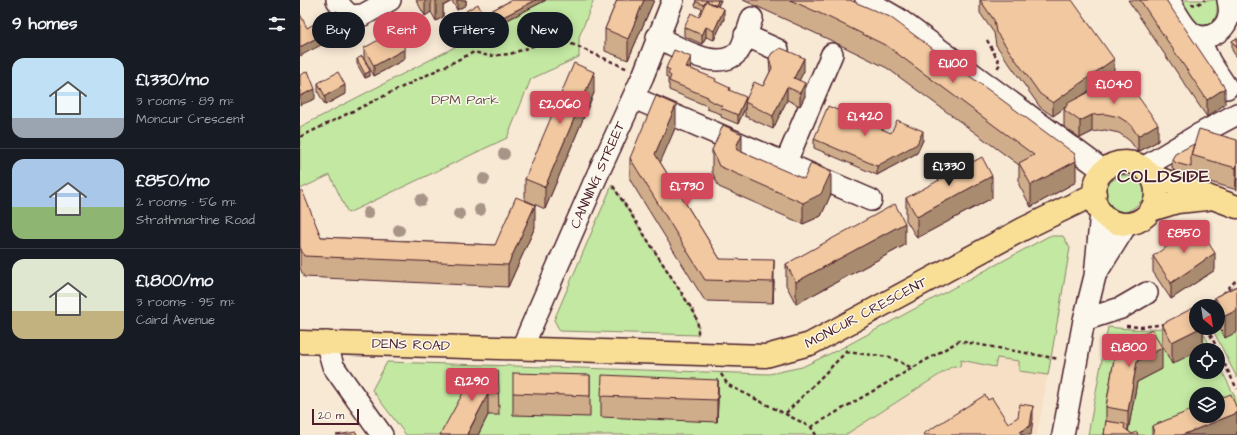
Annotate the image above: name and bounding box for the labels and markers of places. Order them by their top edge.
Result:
pin: £1,100 [920,50,986,84]
pin: £1,040 [1081,71,1147,105]
pin: £2,060 [527,91,593,125]
pin: £1,420 [832,103,898,137]
pin: £1,330 [916,153,982,187]
pin: £1,730 [654,173,720,207]
pin: £850 [1160,220,1208,254]
pin: £1,800 [1096,334,1162,368]
pin: £1,290 [439,368,505,402]

